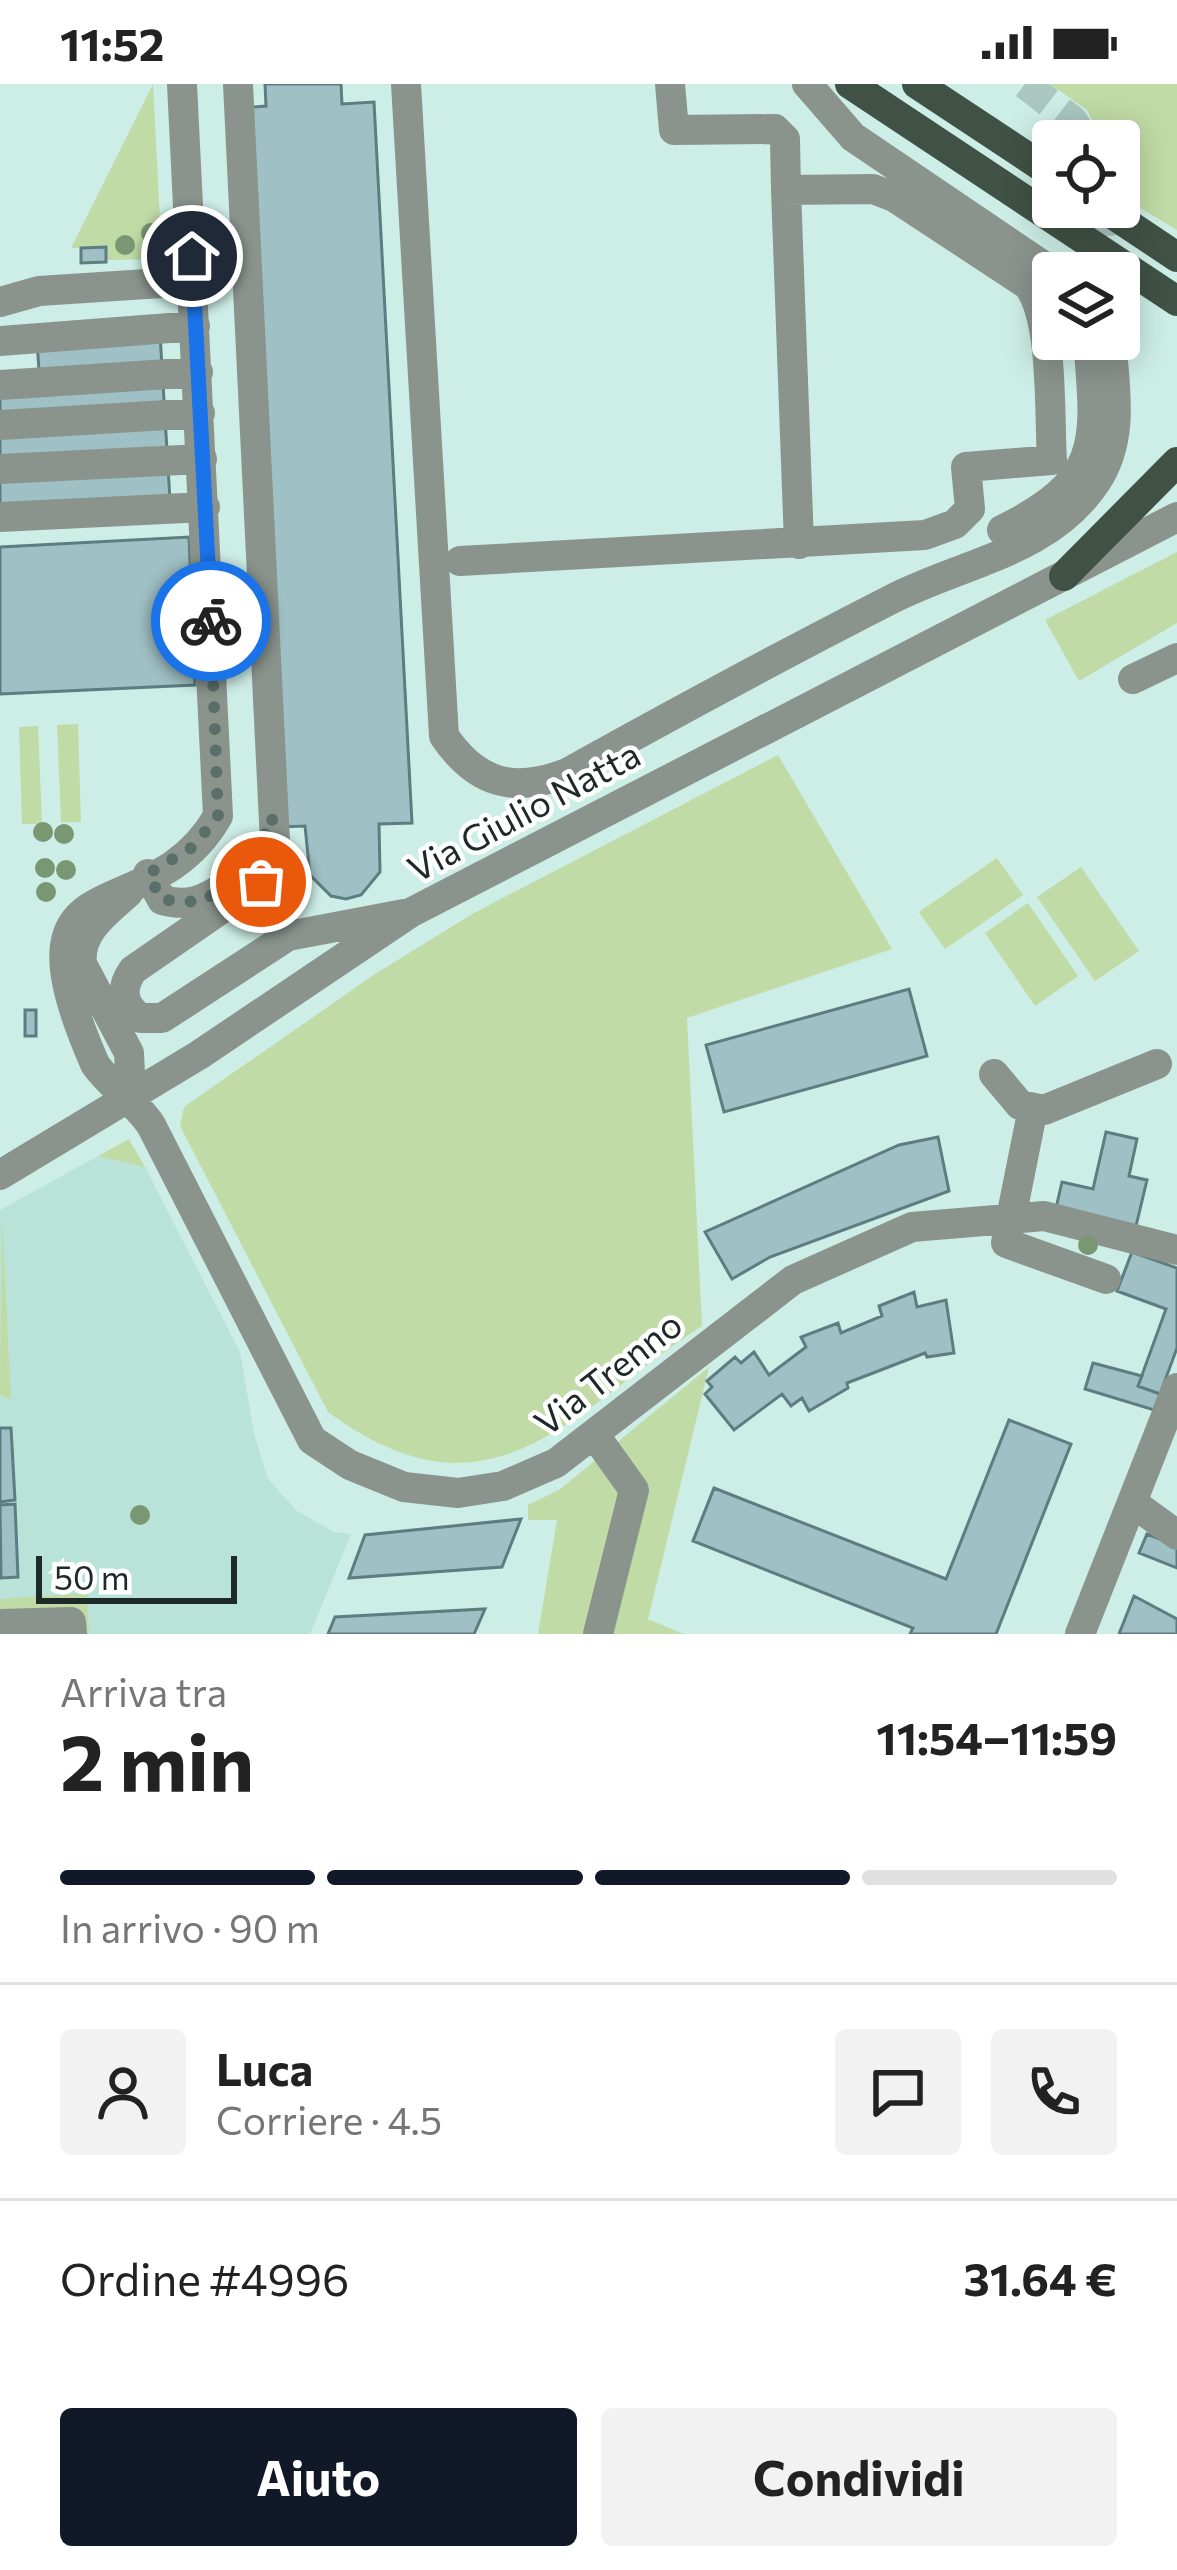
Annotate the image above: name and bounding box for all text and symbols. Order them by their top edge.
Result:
text: 11:52 [60,15,164,70]
map controls [1032,120,1140,360]
button: locate [1032,120,1140,228]
pin [141,205,243,307]
icon: home [159,223,225,289]
button: layers [1032,252,1140,360]
courier [151,561,271,681]
icon: bike [178,588,244,654]
street label: Via Giulio Natta [399,730,647,890]
pin [210,831,312,933]
icon: bag [228,849,294,915]
street label: Via Trenno [524,1301,690,1443]
scale bar [36,1550,237,1603]
text: 50 m [54,1556,130,1597]
text: Arriva tra [60,1667,227,1715]
text: 11:54–11:59 [876,1709,1117,1764]
text: 2 min [60,1712,254,1807]
text: In arrivo · 90 m [60,1903,320,1951]
button: person [60,2029,186,2155]
button: chat [835,2029,961,2155]
button: phone [991,2029,1117,2155]
text: Luca [216,2040,313,2095]
text: Corriere · 4.5 [216,2095,442,2143]
text: Ordine #4996 [60,2250,349,2305]
text: 31.64 € [963,2250,1117,2305]
button: Aiuto [60,2408,577,2546]
button: Condividi [601,2408,1117,2546]

